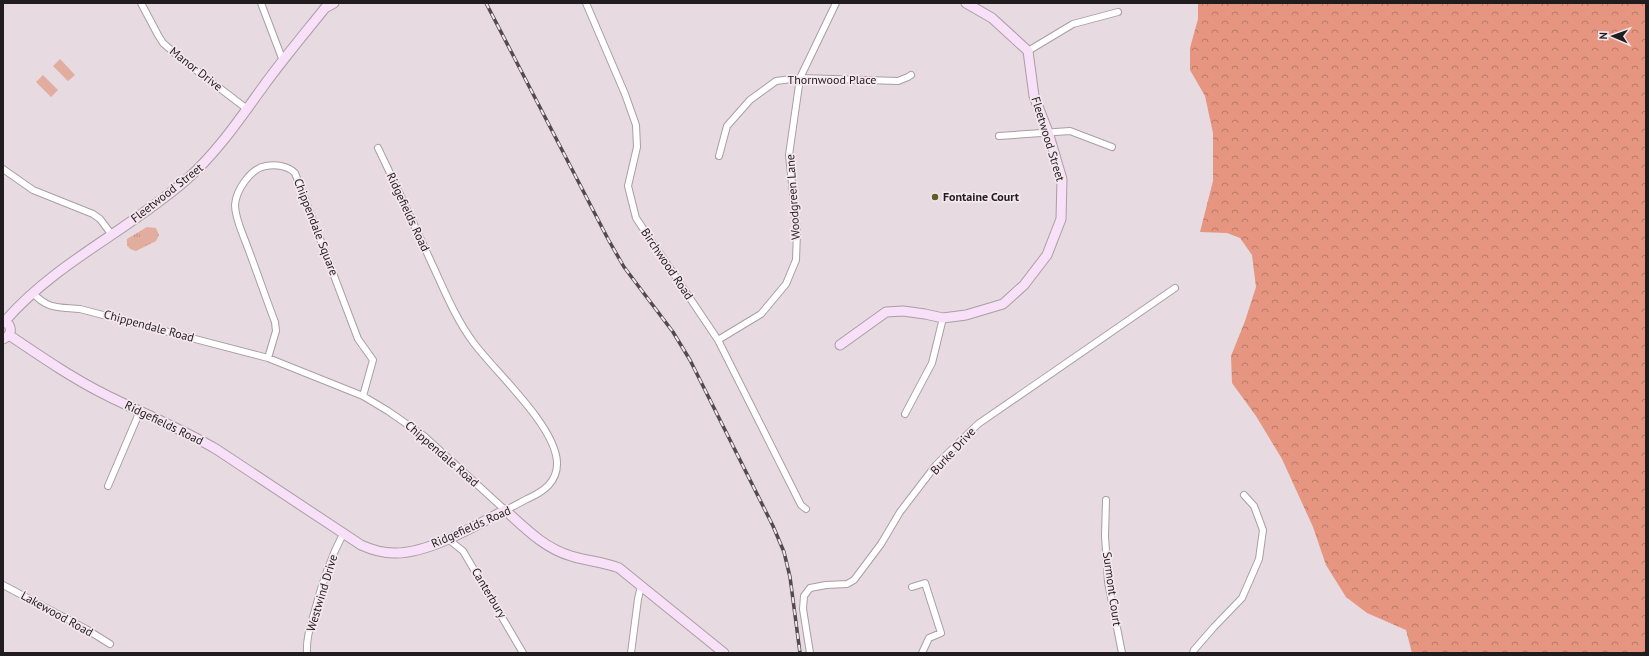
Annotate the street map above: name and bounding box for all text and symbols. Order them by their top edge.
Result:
north arrow [1593,16,1633,56]
text: N [1596,32,1610,40]
street label: Manor Drive [167,43,226,94]
street label: Thornwood Place [788,72,876,87]
street label: Fleetwood Street [1028,95,1068,183]
street label: Woodgreen Lane [782,154,803,240]
street label: Fleetwood Street [128,160,206,226]
street label: Ridgefields Road [384,170,433,254]
street label: Chippendale Square [291,176,342,278]
place label: Fontaine Court [943,189,1020,204]
marker: Fontaine Court [930,192,940,202]
street label: Birchwood Road [638,225,697,302]
street label: Chippendale Road [102,306,196,345]
street label: Ridgefields Road [122,397,206,448]
street label: Chippendale Road [402,417,482,490]
street label: Burke Drive [927,424,978,477]
street label: Ridgefields Road [429,502,513,551]
street label: Surmont Court [1100,551,1125,627]
street label: Westwind Drive [303,552,340,633]
street label: Canterbury [469,565,510,621]
street label: Lakewood Road [19,588,96,640]

